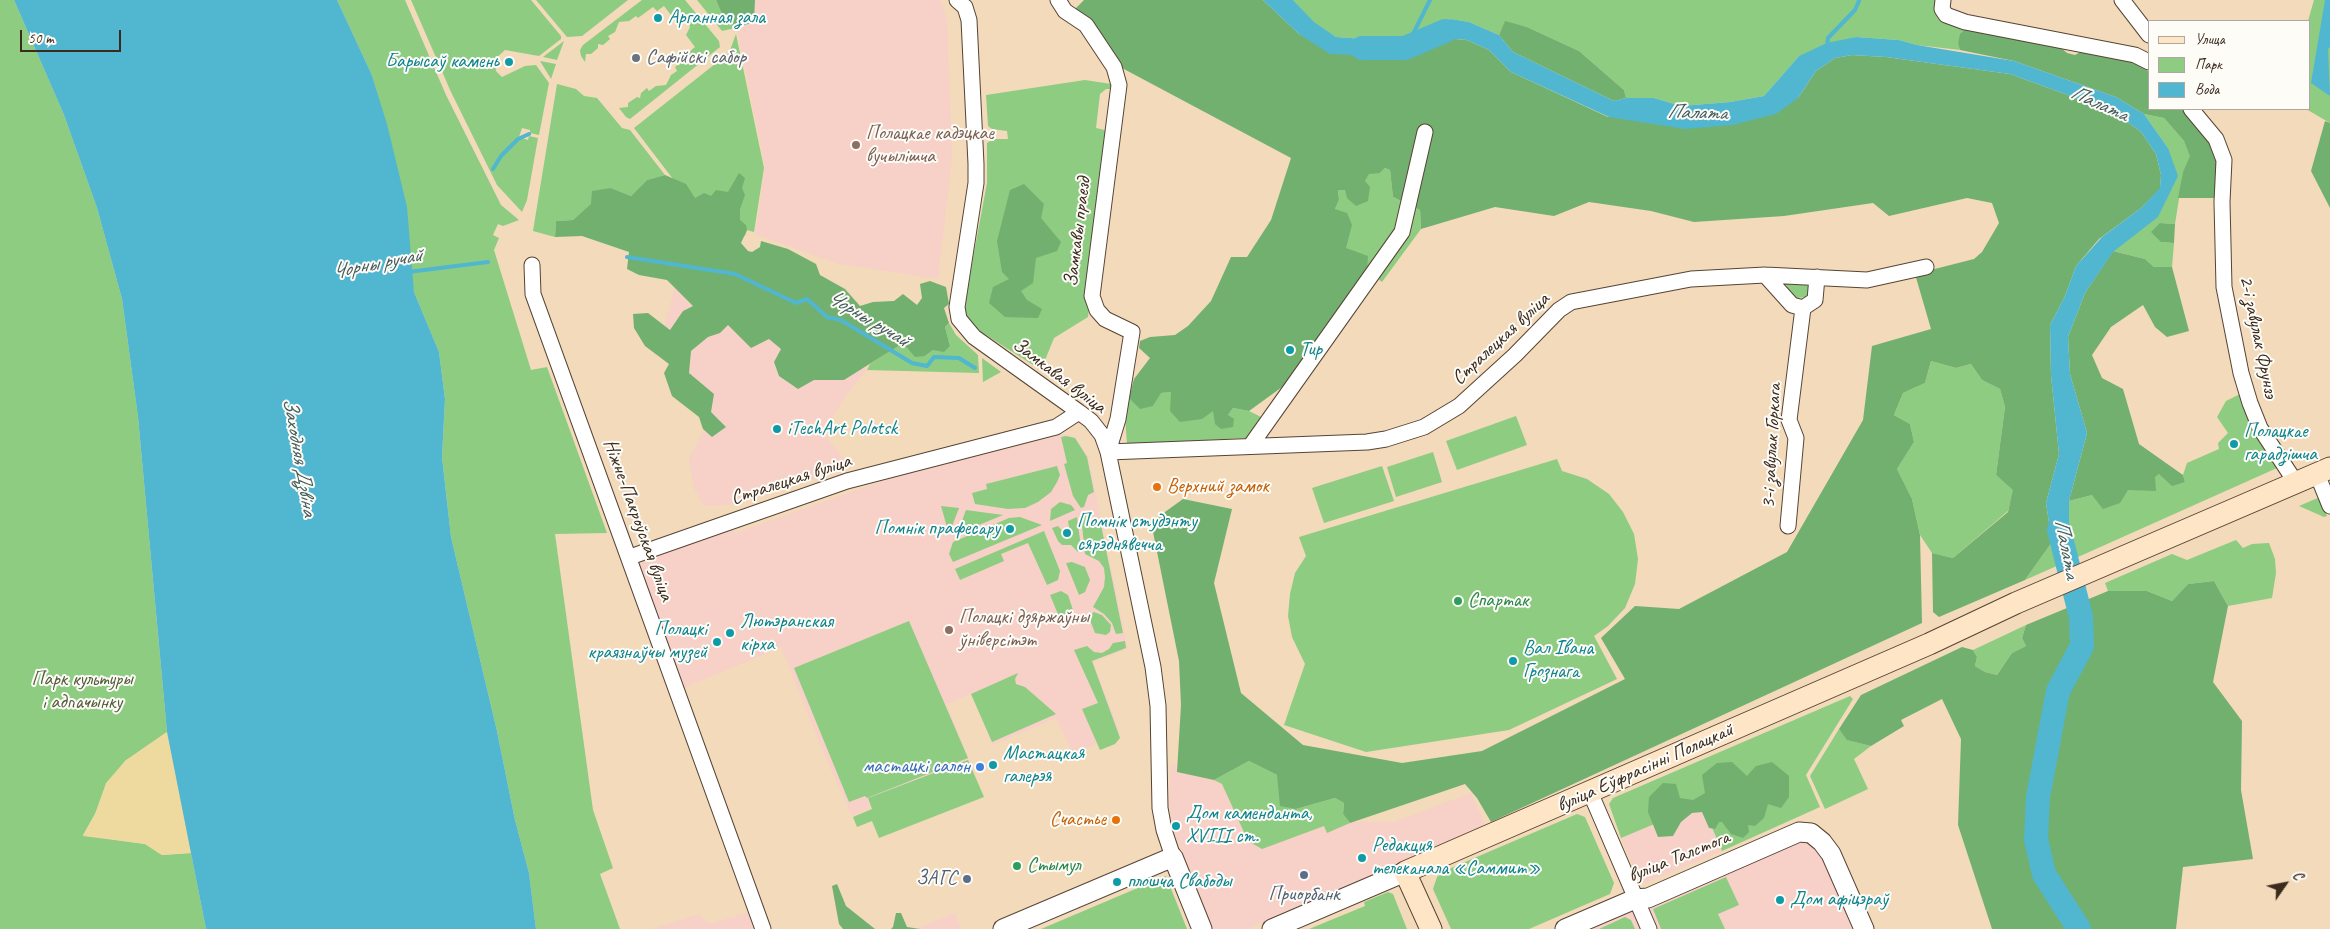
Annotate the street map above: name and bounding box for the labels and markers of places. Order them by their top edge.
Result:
place label: Арганная зала [668,6,765,30]
marker: Арганная зала [652,12,664,24]
place label: Сафійскі сабор [646,46,746,70]
place label: Барысаў камень [386,50,499,74]
marker: Сафійскі сабор [630,52,642,64]
marker: Барысаў камень [503,56,515,68]
place label: Полацкае кадэцкае вучылішча [866,122,994,169]
marker: Полацкае кадэцкае вучылішча [850,139,862,151]
place label: Тир [1300,338,1322,362]
marker: Тир [1284,344,1296,356]
place label: iTechArt Polotsk [787,417,897,441]
place label: Полацкае гарадзішча [2244,420,2317,467]
marker: iTechArt Polotsk [771,423,783,435]
marker: Полацкае гарадзішча [2228,438,2240,450]
place label: Верхний замок [1167,475,1269,499]
marker: Верхний замок [1151,481,1163,493]
place label: Помнік студэнту сярэднявечча [1077,510,1197,557]
place label: Помнік прафесару [875,517,1000,541]
marker: Помнік прафесару [1004,523,1016,535]
marker: Помнік студэнту сярэднявечча [1061,527,1073,539]
place label: Спартак [1468,589,1528,613]
marker: Спартак [1452,595,1464,607]
place label: Полацкі дзяржаўны ўніверсітэт [959,606,1089,653]
place label: Лютэранская кірха [740,610,833,657]
place label: Полацкі краязнаўчы музей [588,618,707,665]
marker: Полацкі дзяржаўны ўніверсітэт [943,624,955,636]
marker: Лютэранская кірха [724,627,736,639]
marker: Полацкі краязнаўчы музей [711,636,723,648]
place label: Вал Івана Грознага [1523,637,1593,684]
marker: Вал Івана Грознага [1507,655,1519,667]
place label: Мастацкая галерэя [1003,742,1084,789]
place label: мастацкі салон [863,755,970,779]
marker: Мастацкая галерэя [987,759,999,771]
marker: мастацкі салон [974,761,986,773]
place label: Дом каменданта, XVIII ст. [1186,802,1313,849]
place label: Счастье [1050,808,1106,832]
marker: Счастье [1110,814,1122,826]
marker: Дом каменданта, XVIII ст. [1170,820,1182,832]
place label: Редакция телеканала «Саммит» [1372,834,1541,881]
marker: Редакция телеканала «Саммит» [1356,852,1368,864]
place label: Стымул [1027,854,1080,878]
marker: Стымул [1011,860,1023,872]
place label: ЗАГС [916,867,957,891]
marker: Приорбанк [1298,869,1310,881]
place label: плошча Свабоды [1127,870,1232,894]
marker: ЗАГС [961,873,973,885]
marker: плошча Свабоды [1111,876,1123,888]
place label: Приорбанк [1268,883,1340,907]
place label: Дом афіцэраў [1790,888,1888,912]
marker: Дом афіцэраў [1774,894,1786,906]

